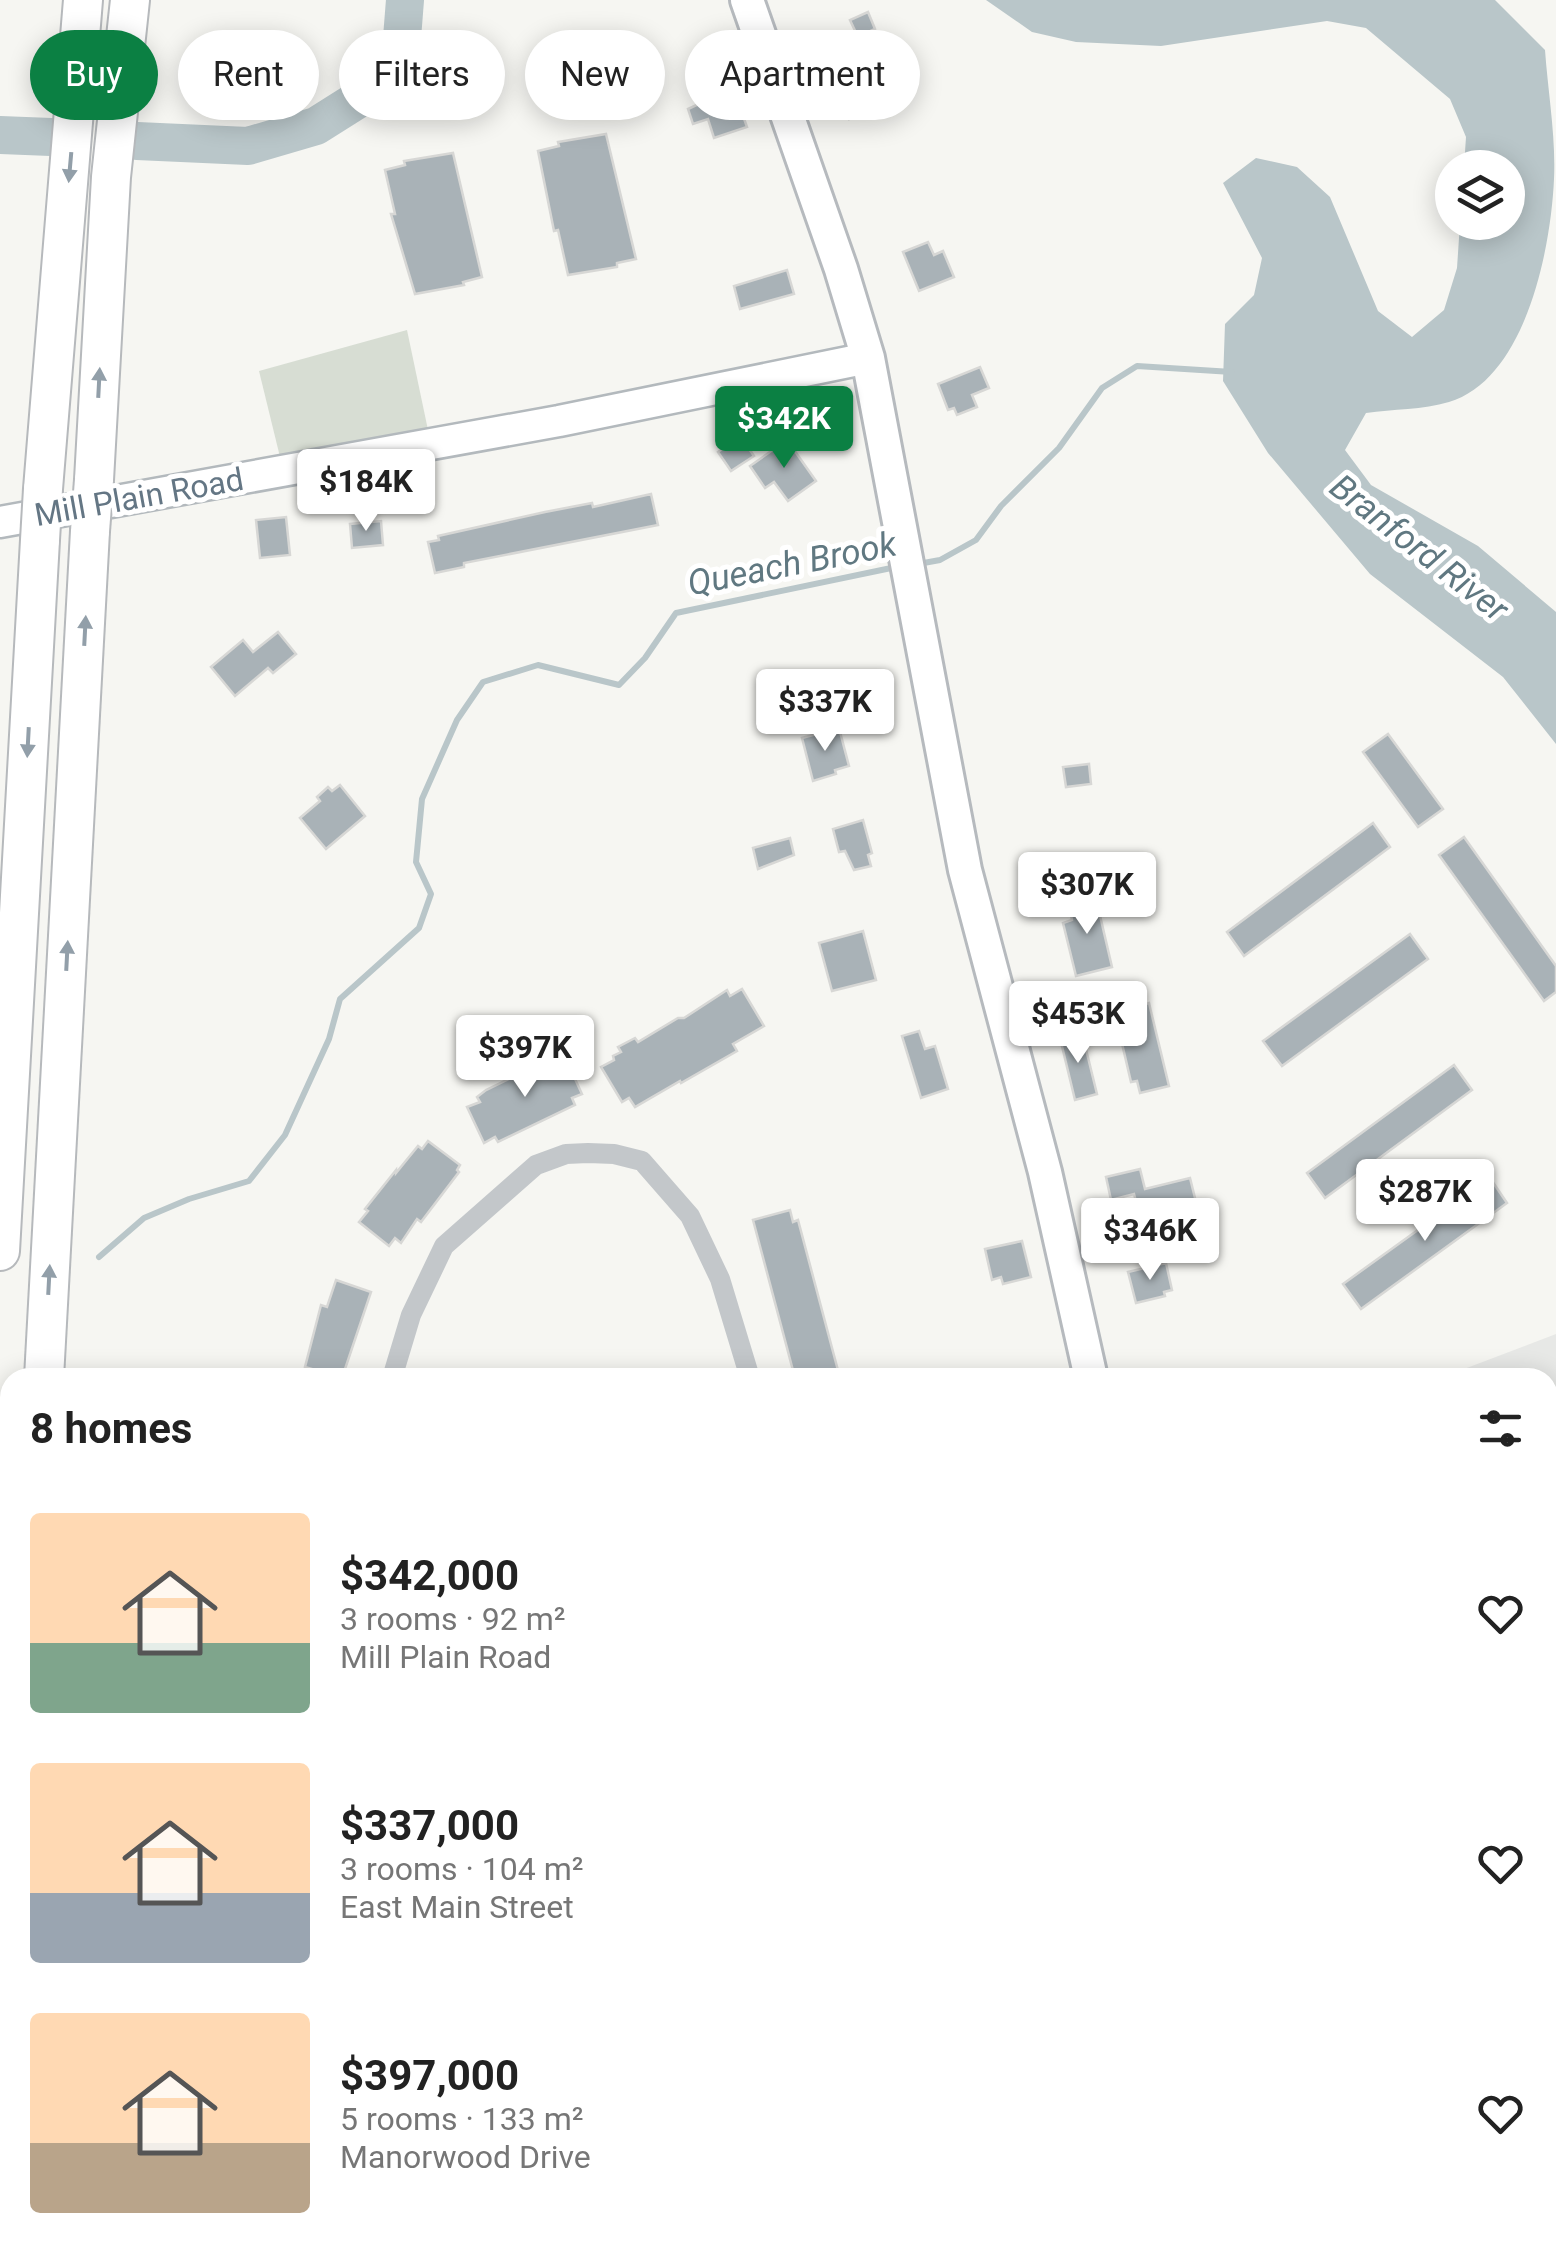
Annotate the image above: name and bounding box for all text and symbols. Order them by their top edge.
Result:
chip: Buy [30,30,158,120]
chip: Rent [178,30,319,120]
chip: Filters [339,30,505,120]
chip: New [525,30,665,120]
chip: Apartment [685,30,920,120]
map controls [1435,150,1525,240]
button: layers [1435,150,1525,240]
one-way arrow [61,152,77,183]
one-way arrow [91,366,107,398]
pin: $342K [714,386,854,471]
text: $342K [737,399,831,437]
pin: $184K [296,449,436,534]
street label: Mill Plain Road [32,460,246,534]
text: $184K [319,462,413,500]
water label: Branford River [1322,466,1517,631]
water label: Queach Brook [684,524,901,604]
one-way arrow [77,615,93,647]
pin: $337K [755,669,895,754]
text: $337K [778,682,872,720]
one-way arrow [20,727,36,759]
pin: $307K [1017,852,1157,937]
text: $307K [1040,865,1134,903]
one-way arrow [59,939,75,971]
pin: $453K [1008,981,1148,1066]
text: $453K [1031,994,1125,1032]
pin: $397K [455,1015,595,1100]
text: $397K [478,1028,572,1066]
pin: $287K [1355,1159,1495,1244]
text: $287K [1378,1172,1472,1210]
pin: $346K [1080,1198,1220,1283]
text: $346K [1103,1211,1197,1249]
one-way arrow [41,1264,57,1296]
icon: filters [1473,1401,1528,1456]
text: 8 homes [30,1404,192,1453]
text: $342,000 [340,1551,519,1600]
icon: home [110,1553,230,1673]
icon: heart [1473,1586,1528,1641]
text: 3 rooms · 92 m² [340,1600,565,1638]
text: Mill Plain Road [340,1638,551,1676]
text: $337,000 [340,1801,519,1850]
icon: home [110,1803,230,1923]
icon: heart [1473,1836,1528,1891]
text: 3 rooms · 104 m² [340,1850,583,1888]
text: East Main Street [340,1888,574,1926]
text: $397,000 [340,2051,519,2100]
icon: home [110,2053,230,2173]
icon: heart [1473,2086,1528,2141]
text: 5 rooms · 133 m² [340,2100,583,2138]
text: Manorwood Drive [340,2138,591,2176]

